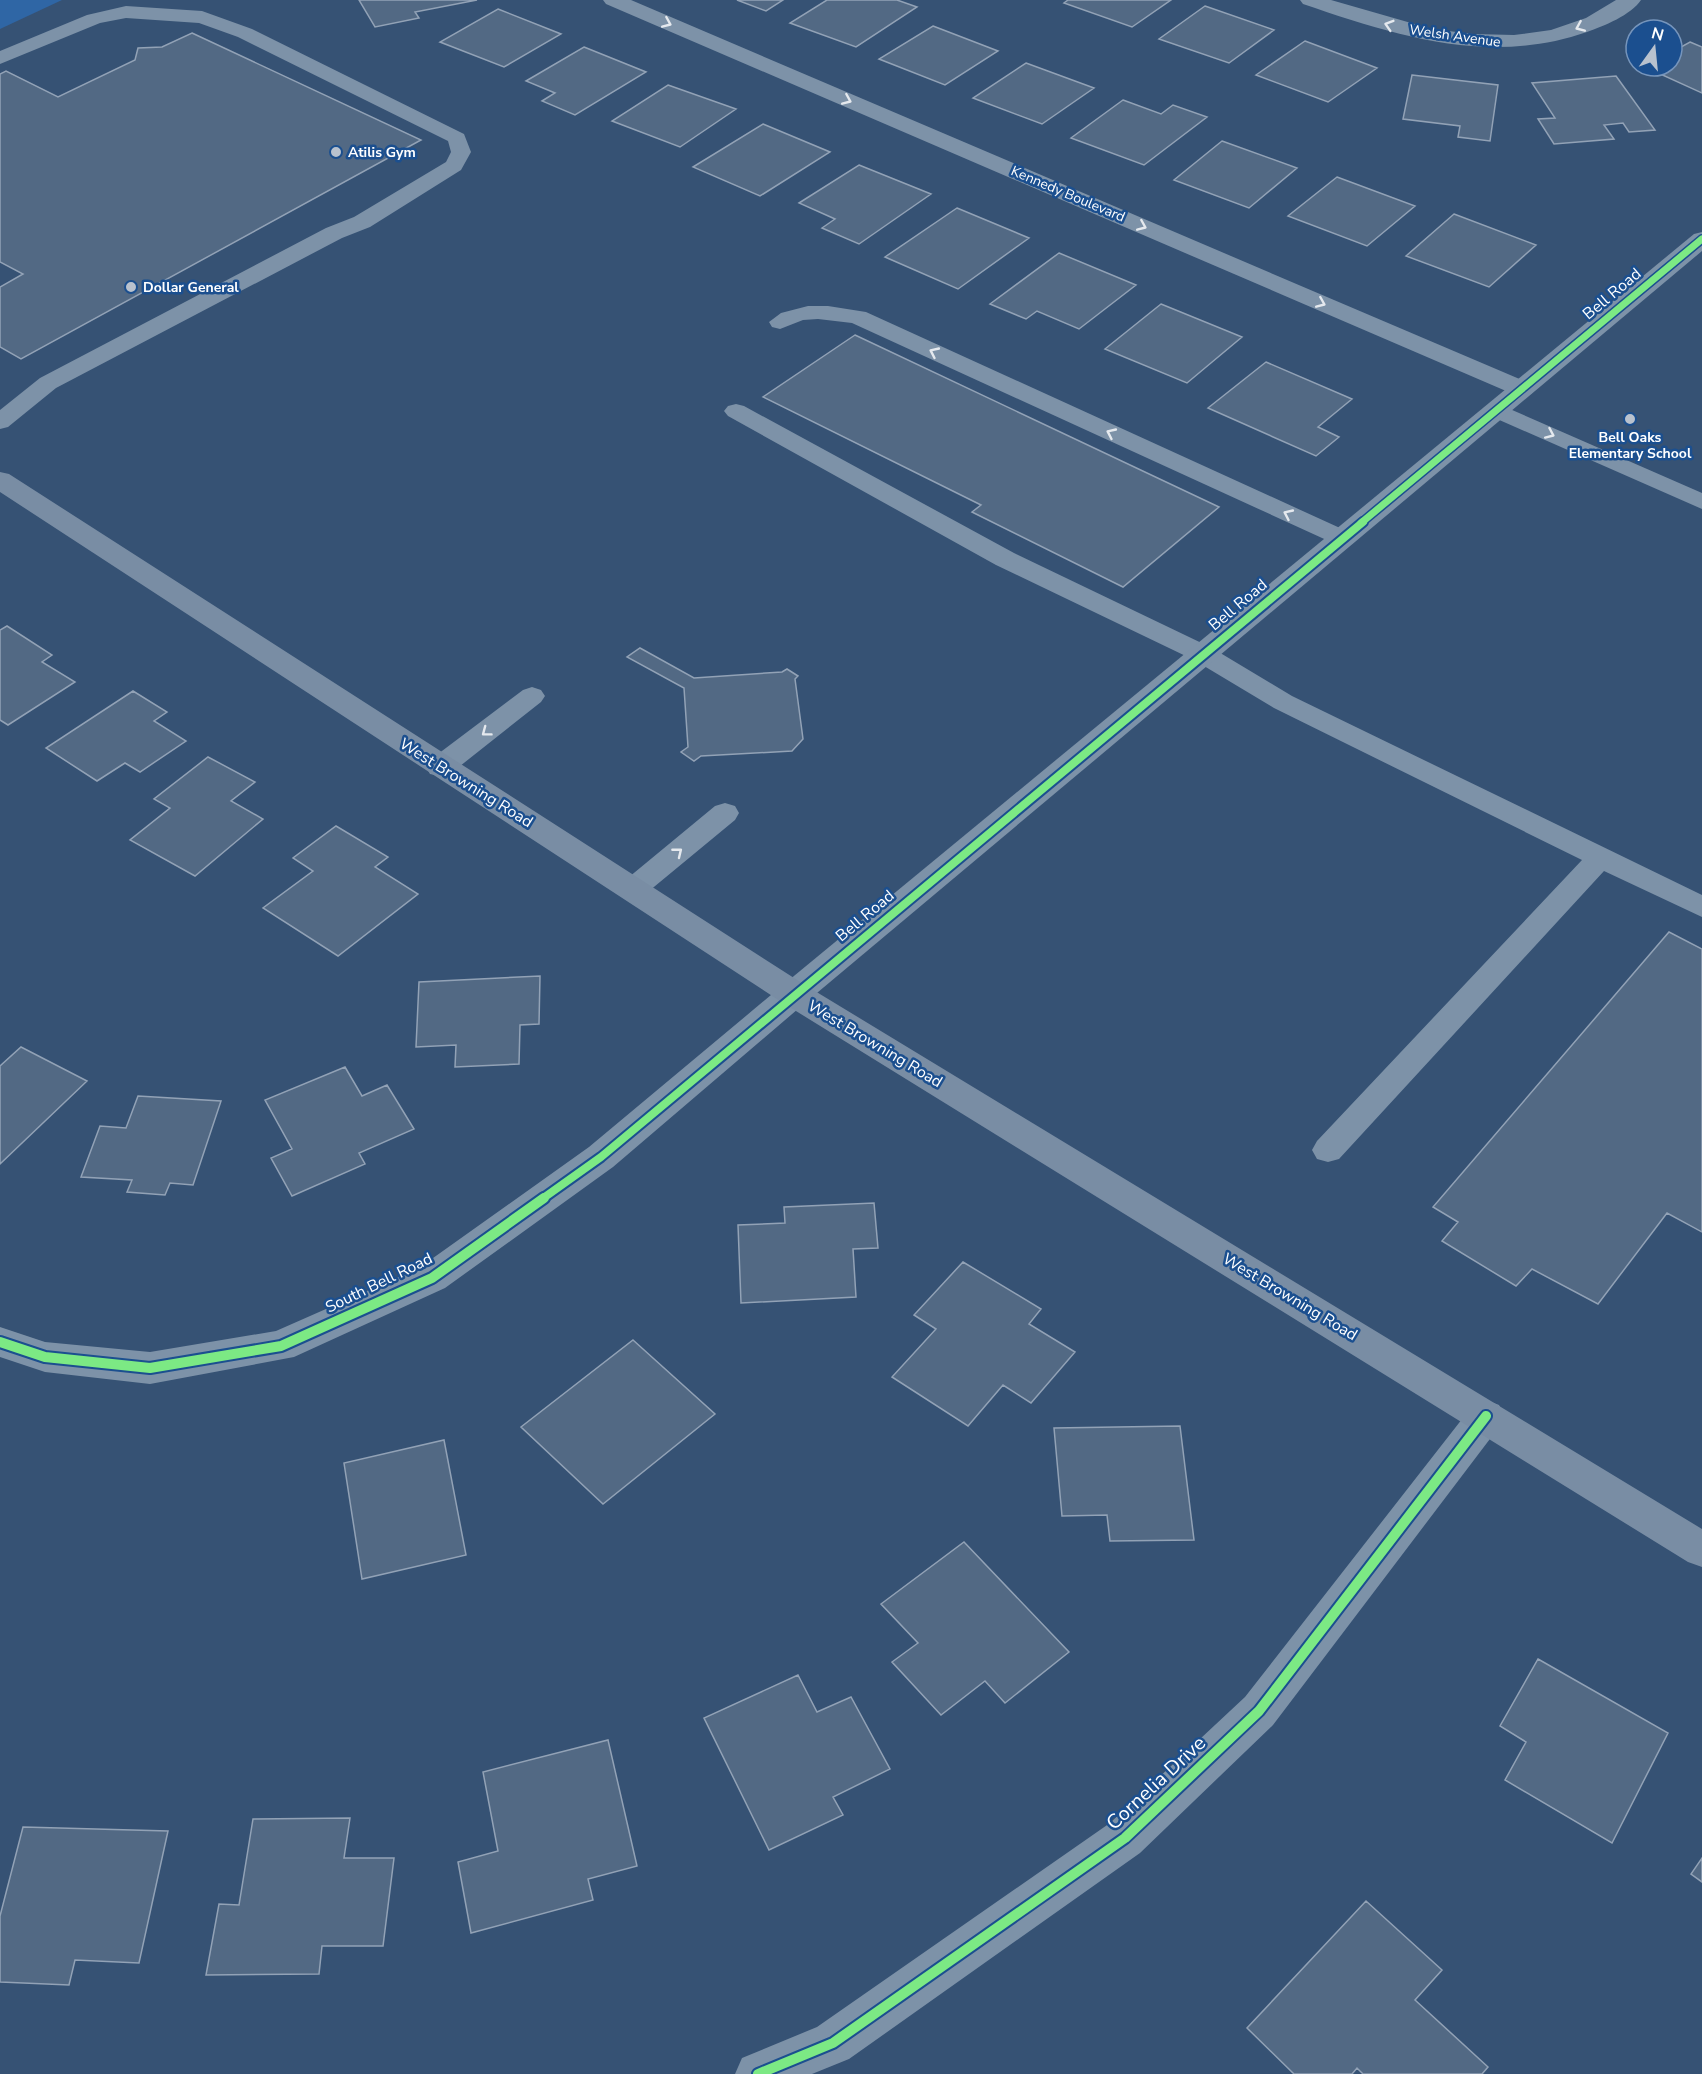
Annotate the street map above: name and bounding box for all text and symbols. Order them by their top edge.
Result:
one-way arrow [661,16,672,28]
north arrow [1624,18,1684,78]
one-way arrow [1384,19,1395,32]
street label: Welsh Avenue [1408,20,1502,52]
one-way arrow [1575,20,1586,32]
text: N [1649,22,1666,47]
one-way arrow [840,93,851,105]
place label: Atilis Gym [348,143,416,162]
marker: Atilis Gym [329,145,343,159]
street label: Kennedy Boulevard [1008,161,1128,227]
one-way arrow [1135,219,1146,231]
street label: Bell Road [1578,263,1646,325]
place label: Dollar General [143,278,239,297]
marker: Dollar General [124,280,138,294]
one-way arrow [1315,296,1326,308]
one-way arrow [929,347,940,359]
marker: Bell Oaks Elementary School [1623,412,1637,426]
one-way arrow [1543,427,1554,439]
one-way arrow [1107,428,1118,440]
place label: Bell Oaks Elementary School [1569,428,1692,463]
one-way arrow [1284,510,1295,522]
street label: Bell Road [1204,574,1272,636]
one-way arrow [482,724,493,735]
street label: West Browning Road [395,733,537,833]
one-way arrow [671,848,682,859]
street label: Bell Road [831,885,899,947]
street label: West Browning Road [803,995,947,1093]
street label: South Bell Road [322,1248,436,1318]
street label: West Browning Road [1218,1248,1362,1346]
street label: Cornelia Drive [1100,1730,1212,1836]

